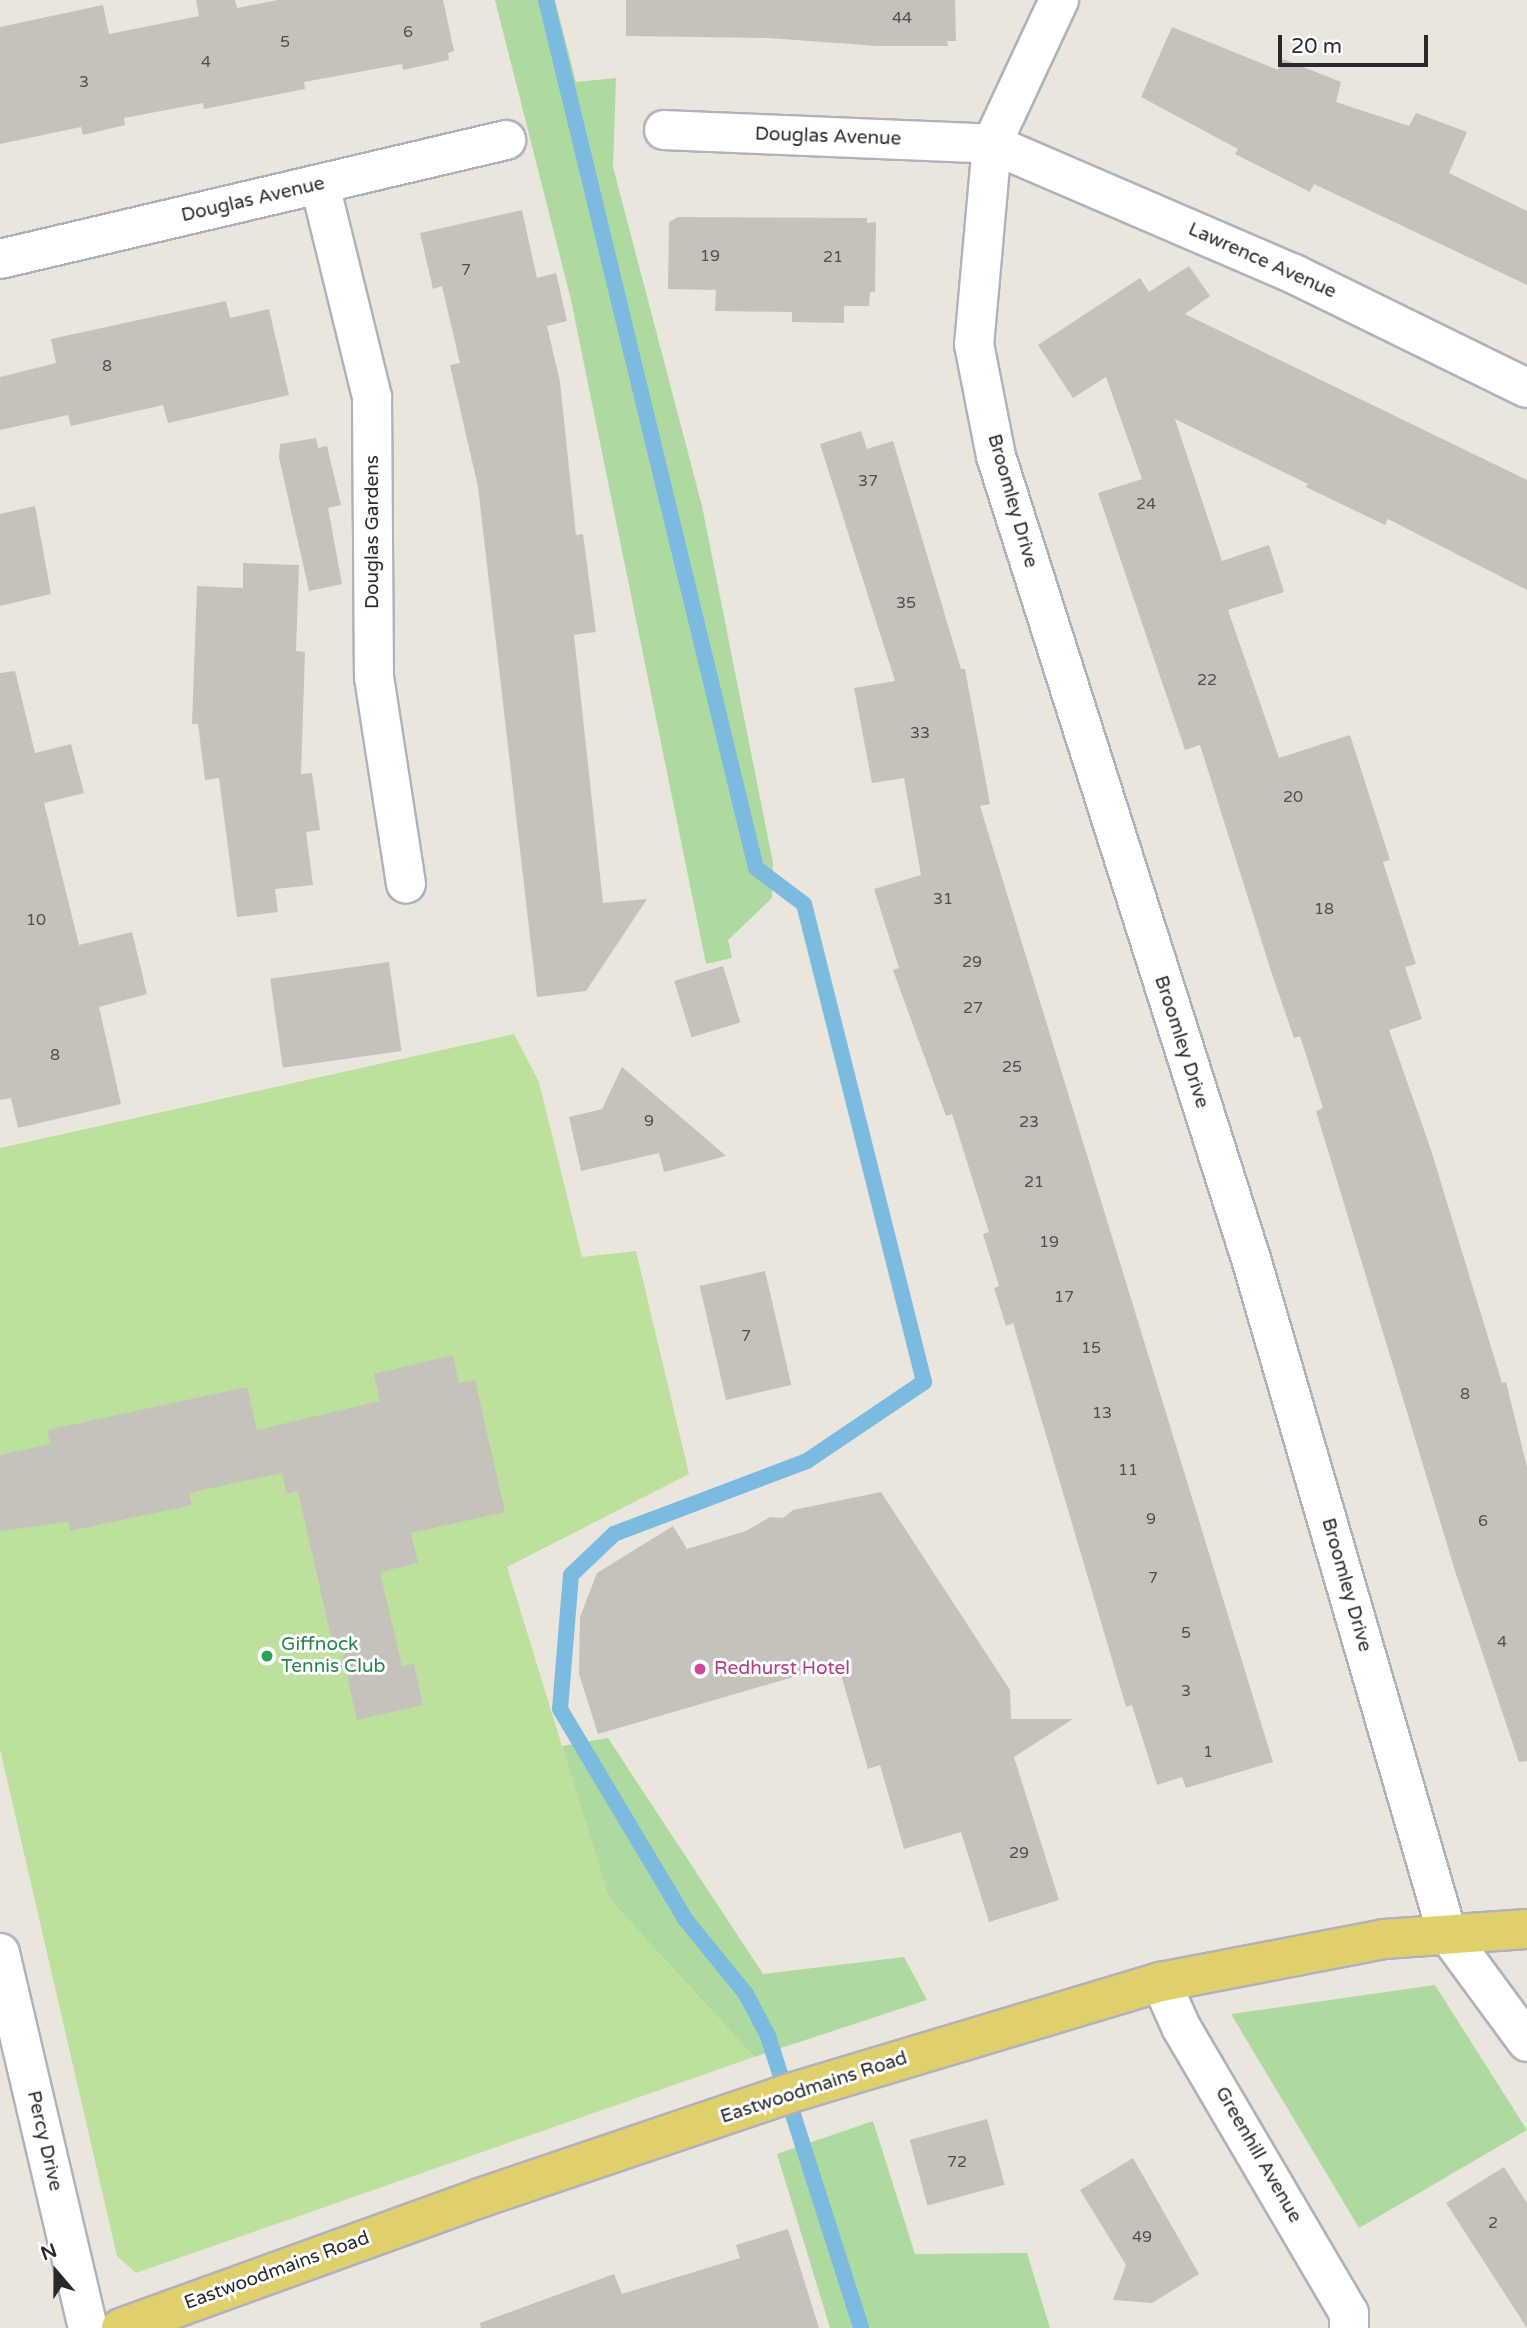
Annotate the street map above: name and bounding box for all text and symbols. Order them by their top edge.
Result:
house number: 44 [892,8,912,28]
scale bar [1282,21,1432,65]
house number: 6 [403,22,413,42]
house number: 5 [280,32,290,52]
text: 20 m [1291,34,1342,59]
house number: 4 [201,52,211,72]
house number: 3 [79,72,89,92]
street label: Douglas Avenue [754,123,902,151]
street label: Douglas Avenue [179,172,327,228]
street label: Lawrence Avenue [1184,218,1340,304]
house number: 19 [700,246,720,266]
house number: 21 [823,247,843,267]
house number: 7 [461,260,471,280]
house number: 8 [102,356,112,376]
street label: Broomley Drive [982,432,1042,570]
street label: Douglas Gardens [362,455,384,609]
house number: 37 [858,471,878,491]
house number: 24 [1136,494,1156,514]
house number: 35 [896,593,916,613]
house number: 22 [1197,670,1217,690]
house number: 33 [910,723,930,743]
house number: 20 [1283,787,1303,807]
house number: 31 [933,889,953,909]
house number: 18 [1314,899,1334,919]
house number: 10 [26,910,46,930]
house number: 29 [962,952,982,972]
street label: Broomley Drive [1149,973,1213,1111]
house number: 27 [963,998,983,1018]
house number: 8 [50,1045,60,1065]
house number: 25 [1002,1057,1022,1077]
house number: 9 [644,1111,654,1131]
house number: 23 [1019,1112,1039,1132]
house number: 21 [1024,1172,1044,1192]
house number: 19 [1039,1232,1059,1252]
house number: 17 [1054,1287,1074,1307]
house number: 7 [741,1326,751,1346]
house number: 15 [1081,1338,1101,1358]
house number: 8 [1460,1384,1470,1404]
house number: 13 [1092,1403,1112,1423]
house number: 11 [1118,1460,1138,1480]
house number: 9 [1146,1509,1156,1529]
house number: 6 [1478,1511,1488,1531]
street label: Broomley Drive [1316,1516,1376,1654]
house number: 7 [1148,1568,1158,1588]
house number: 5 [1181,1623,1191,1643]
house number: 4 [1497,1632,1507,1652]
place label: Giffnock Tennis Club [281,1634,386,1678]
marker: Giffnock Tennis Club [259,1648,275,1664]
place label: Redhurst Hotel [714,1658,850,1680]
marker: Redhurst Hotel [692,1661,708,1677]
house number: 3 [1181,1681,1191,1701]
house number: 1 [1203,1742,1213,1762]
house number: 29 [1009,1843,1029,1863]
street label: Eastwoodmains Road [718,2047,910,2129]
street label: Greenhill Avenue [1210,2083,1306,2227]
street label: Percy Drive [21,2089,67,2193]
house number: 72 [947,2152,967,2172]
house number: 2 [1488,2213,1498,2233]
street label: Eastwoodmains Road [181,2227,373,2315]
house number: 49 [1132,2227,1152,2247]
north arrow [21,2237,91,2307]
text: N [38,2239,60,2265]

